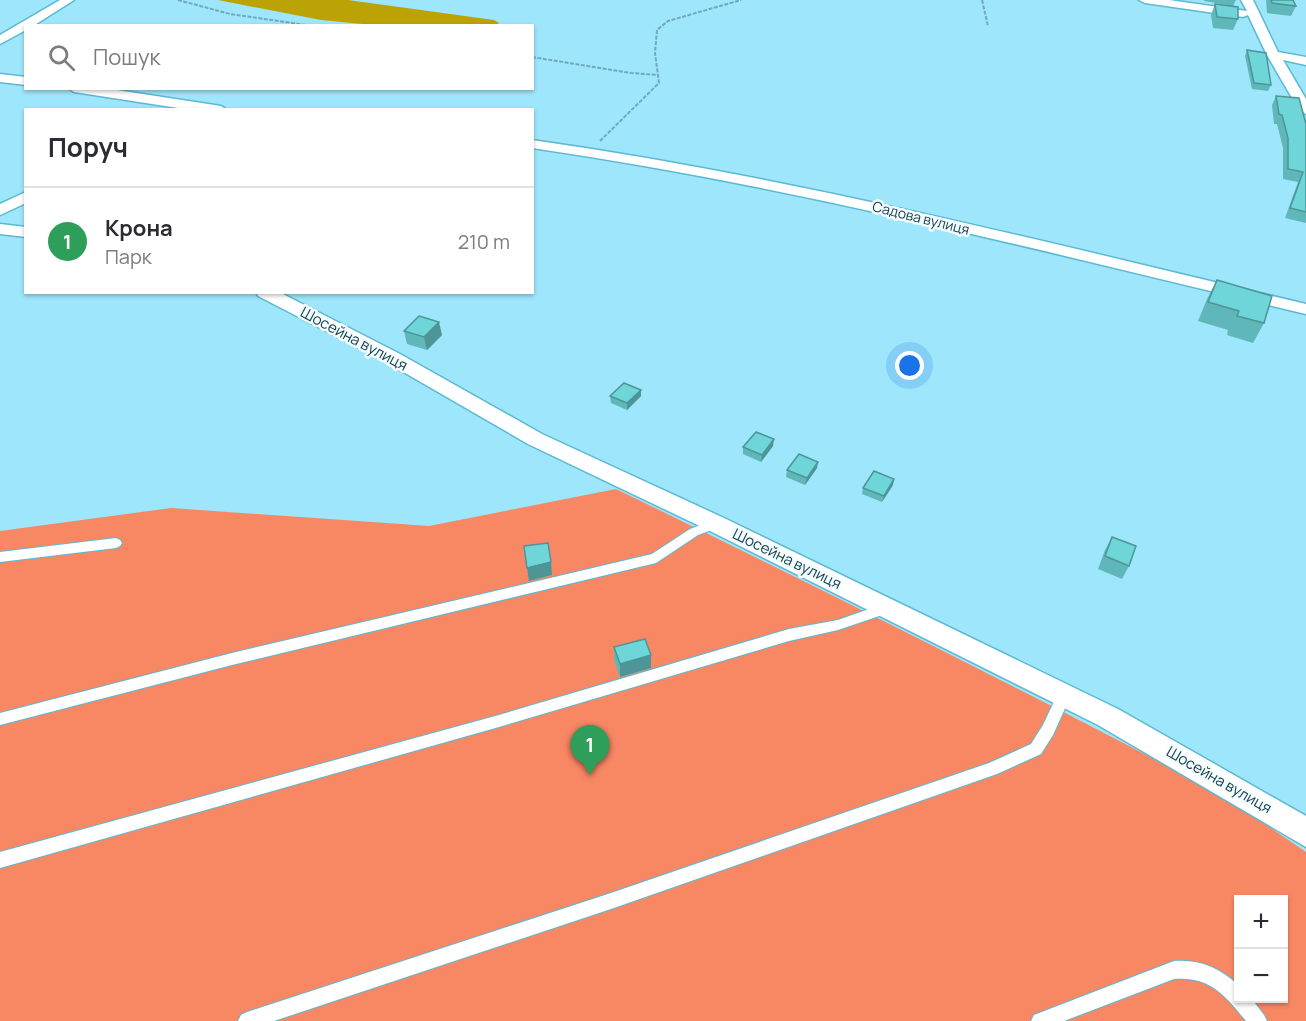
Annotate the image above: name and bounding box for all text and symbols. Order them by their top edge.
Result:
search box [24,24,534,90]
icon: search [45,41,78,74]
text: Пошук [93,42,160,72]
text: Поруч [48,129,128,165]
street label: Садова вулиця [871,196,972,239]
text: Крона [105,213,173,243]
text: 1 [63,228,72,255]
text: 210 m [458,228,510,255]
text: Парк [105,243,152,270]
street label: Шосейна вулиця [297,301,412,376]
your location [895,351,924,380]
street label: Шосейна вулиця [729,523,845,594]
pin: 1 [570,726,610,775]
street label: Шосейна вулиця [1163,741,1276,818]
map controls [1234,895,1288,1003]
button: + [1234,895,1288,949]
button: − [1234,949,1288,1003]

